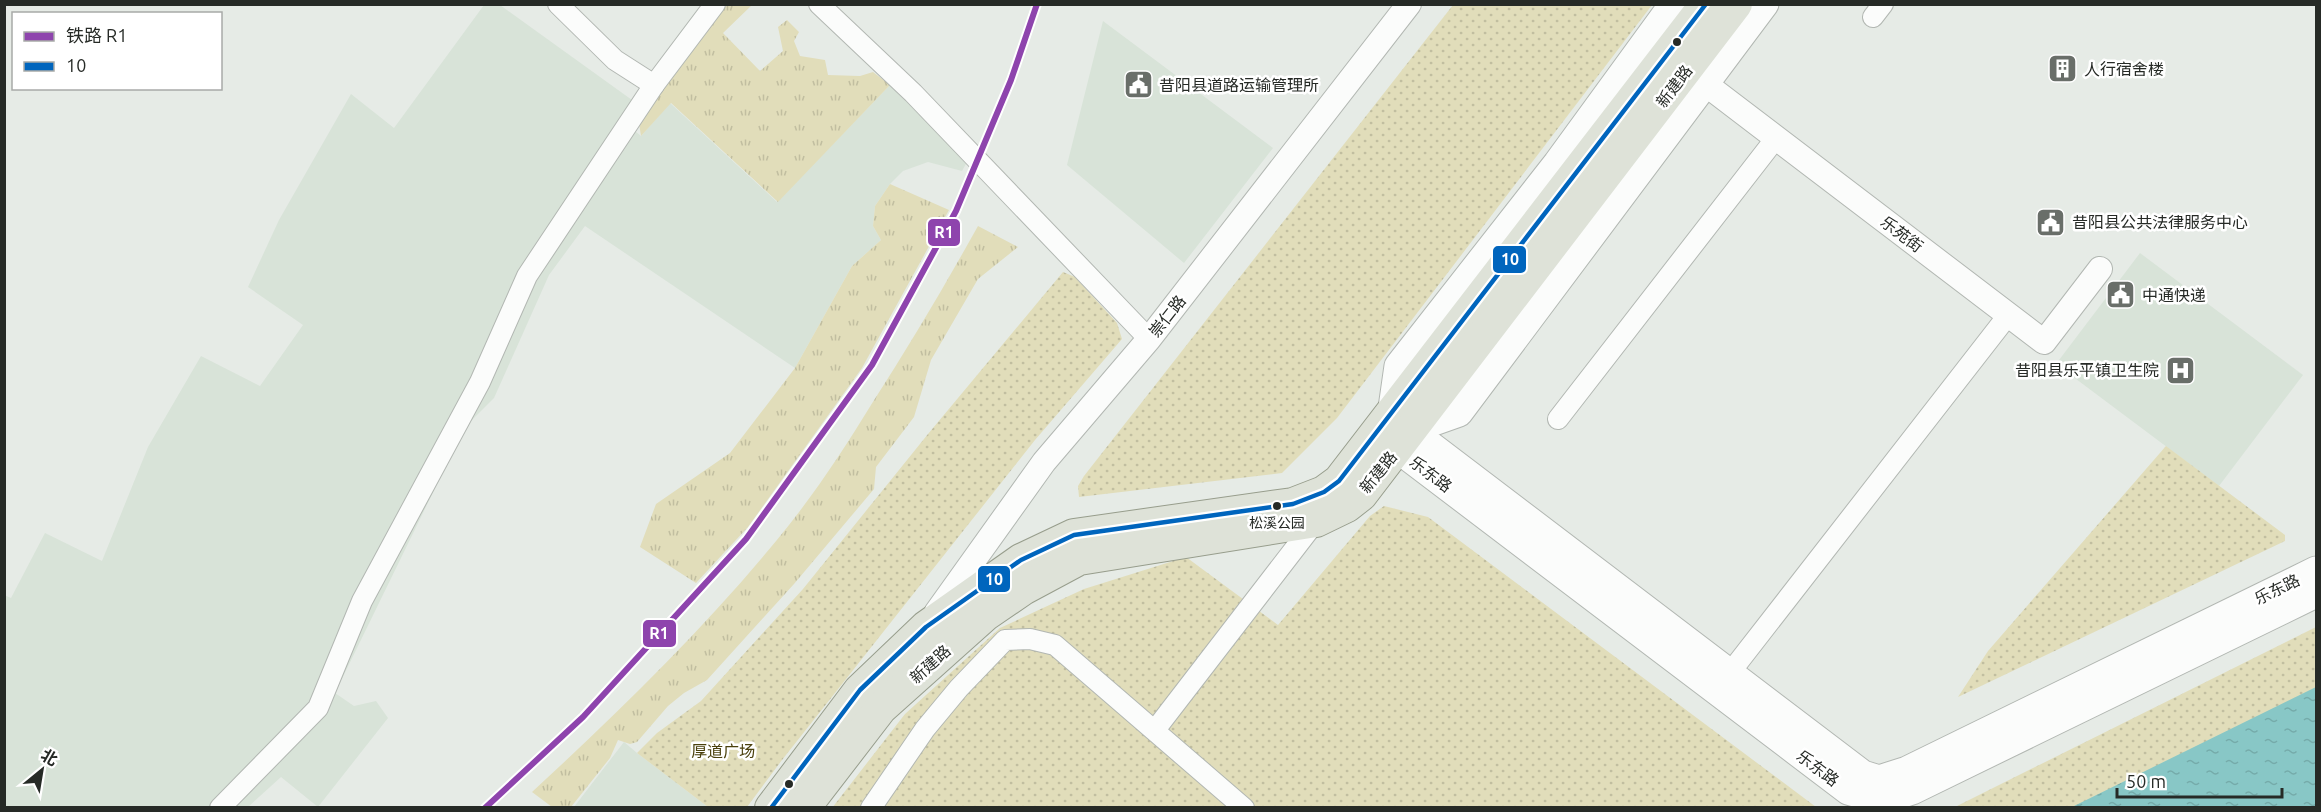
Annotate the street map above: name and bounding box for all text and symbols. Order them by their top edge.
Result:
legend [12,12,222,90]
text: 铁路 R1 [66,25,128,45]
unlabelled marker [1671,36,1683,48]
building icon: 人行宿舍楼 [2047,53,2079,85]
text: 10 [66,55,86,75]
place label: 人行宿舍楼 [2084,60,2164,78]
street label: 新建路 [1652,61,1696,111]
public building icon: 昔阳县道路运输管理所 [1122,69,1154,101]
place label: 昔阳县道路运输管理所 [1159,76,1319,94]
public building icon: 昔阳县公共法律服务中心 [2035,206,2067,238]
street label: 乐苑街 [1877,212,1927,256]
place label: 昔阳县公共法律服务中心 [2072,213,2248,231]
line badge: R1 [927,218,961,247]
text: R1 [934,223,954,241]
line badge: 10 [1492,245,1527,274]
text: 10 [1501,250,1519,268]
public building icon: 中通快递 [2105,279,2137,311]
place label: 中通快递 [2142,286,2206,304]
street label: 崇仁路 [1145,292,1189,340]
hospital icon: 昔阳县乐平镇卫生院 [2164,354,2196,386]
place label: 昔阳县乐平镇卫生院 [2015,361,2159,379]
street label: 新建路 [1356,448,1400,496]
street label: 乐东路 [1406,452,1456,496]
marker: 松溪公园 [1271,500,1283,512]
place label: 松溪公园 [1249,515,1305,531]
line badge: 10 [977,565,1011,593]
text: 10 [985,570,1003,588]
street label: 乐东路 [2251,570,2303,608]
line badge: R1 [642,619,677,648]
text: R1 [649,624,669,642]
street label: 新建路 [906,641,954,687]
north arrow [12,740,72,800]
park label: 厚道广场 [691,742,755,760]
text: 北 [38,745,61,769]
street label: 乐东路 [1793,746,1843,790]
scale bar [2117,761,2282,799]
text: 50 m [2126,771,2166,791]
unlabelled marker [783,778,795,790]

